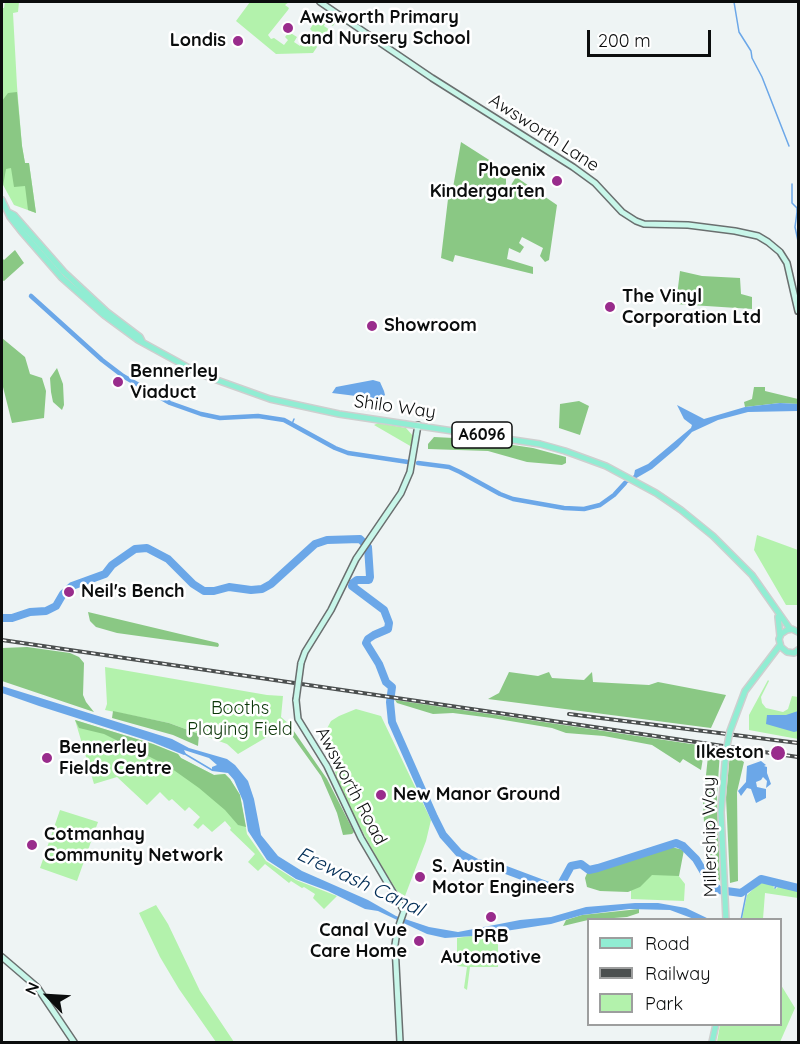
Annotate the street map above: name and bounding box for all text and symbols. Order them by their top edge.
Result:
place label: Awsworth Primary and Nursery School [300,7,471,50]
scale bar [590,18,714,56]
marker: Awsworth Primary and Nursery School [281,21,295,35]
text: 200 m [598,29,651,52]
place label: Londis [170,30,226,52]
marker: Londis [231,34,245,48]
street label: Awsworth Lane [485,89,603,177]
place label: Phoenix Kindergarten [430,160,545,202]
marker: Phoenix Kindergarten [550,174,564,188]
place label: The Vinyl Corporation Ltd [622,286,761,328]
marker: The Vinyl Corporation Ltd [603,300,617,314]
place label: Showroom [384,315,477,337]
marker: Showroom [365,319,379,333]
place label: Bennerley Viaduct [130,361,218,404]
marker: Bennerley Viaduct [111,375,125,389]
street label: Shilo Way [353,391,437,423]
road number: A6096 [452,422,512,448]
place label: Neil's Bench [81,581,185,603]
marker: Neil's Bench [62,585,76,599]
park label: Booths Playing Field [187,698,293,740]
street label: Awsworth Road [311,723,391,849]
place label: Bennerley Fields Centre [59,737,172,780]
place label: Ilkeston [696,742,764,764]
marker: Ilkeston [769,744,787,762]
marker: Bennerley Fields Centre [40,751,54,765]
street label: Millership Way [698,777,722,897]
place label: New Manor Ground [393,784,560,806]
marker: New Manor Ground [374,788,388,802]
place label: Cotmanhay Community Network [44,824,223,866]
marker: Cotmanhay Community Network [25,838,39,852]
water label: Erewash Canal [293,842,427,922]
place label: S. Austin Motor Engineers [432,856,575,898]
marker: S. Austin Motor Engineers [413,870,427,884]
marker: PRB Automotive [484,910,498,924]
legend [587,918,782,1026]
place label: Canal Vue Care Home [310,920,407,962]
place label: PRB Automotive [441,926,541,968]
text: Road [645,932,690,955]
marker: Canal Vue Care Home [412,934,426,948]
text: Railway [645,962,711,985]
north arrow [18,966,78,1026]
text: N [20,979,43,998]
text: Park [645,992,683,1015]

